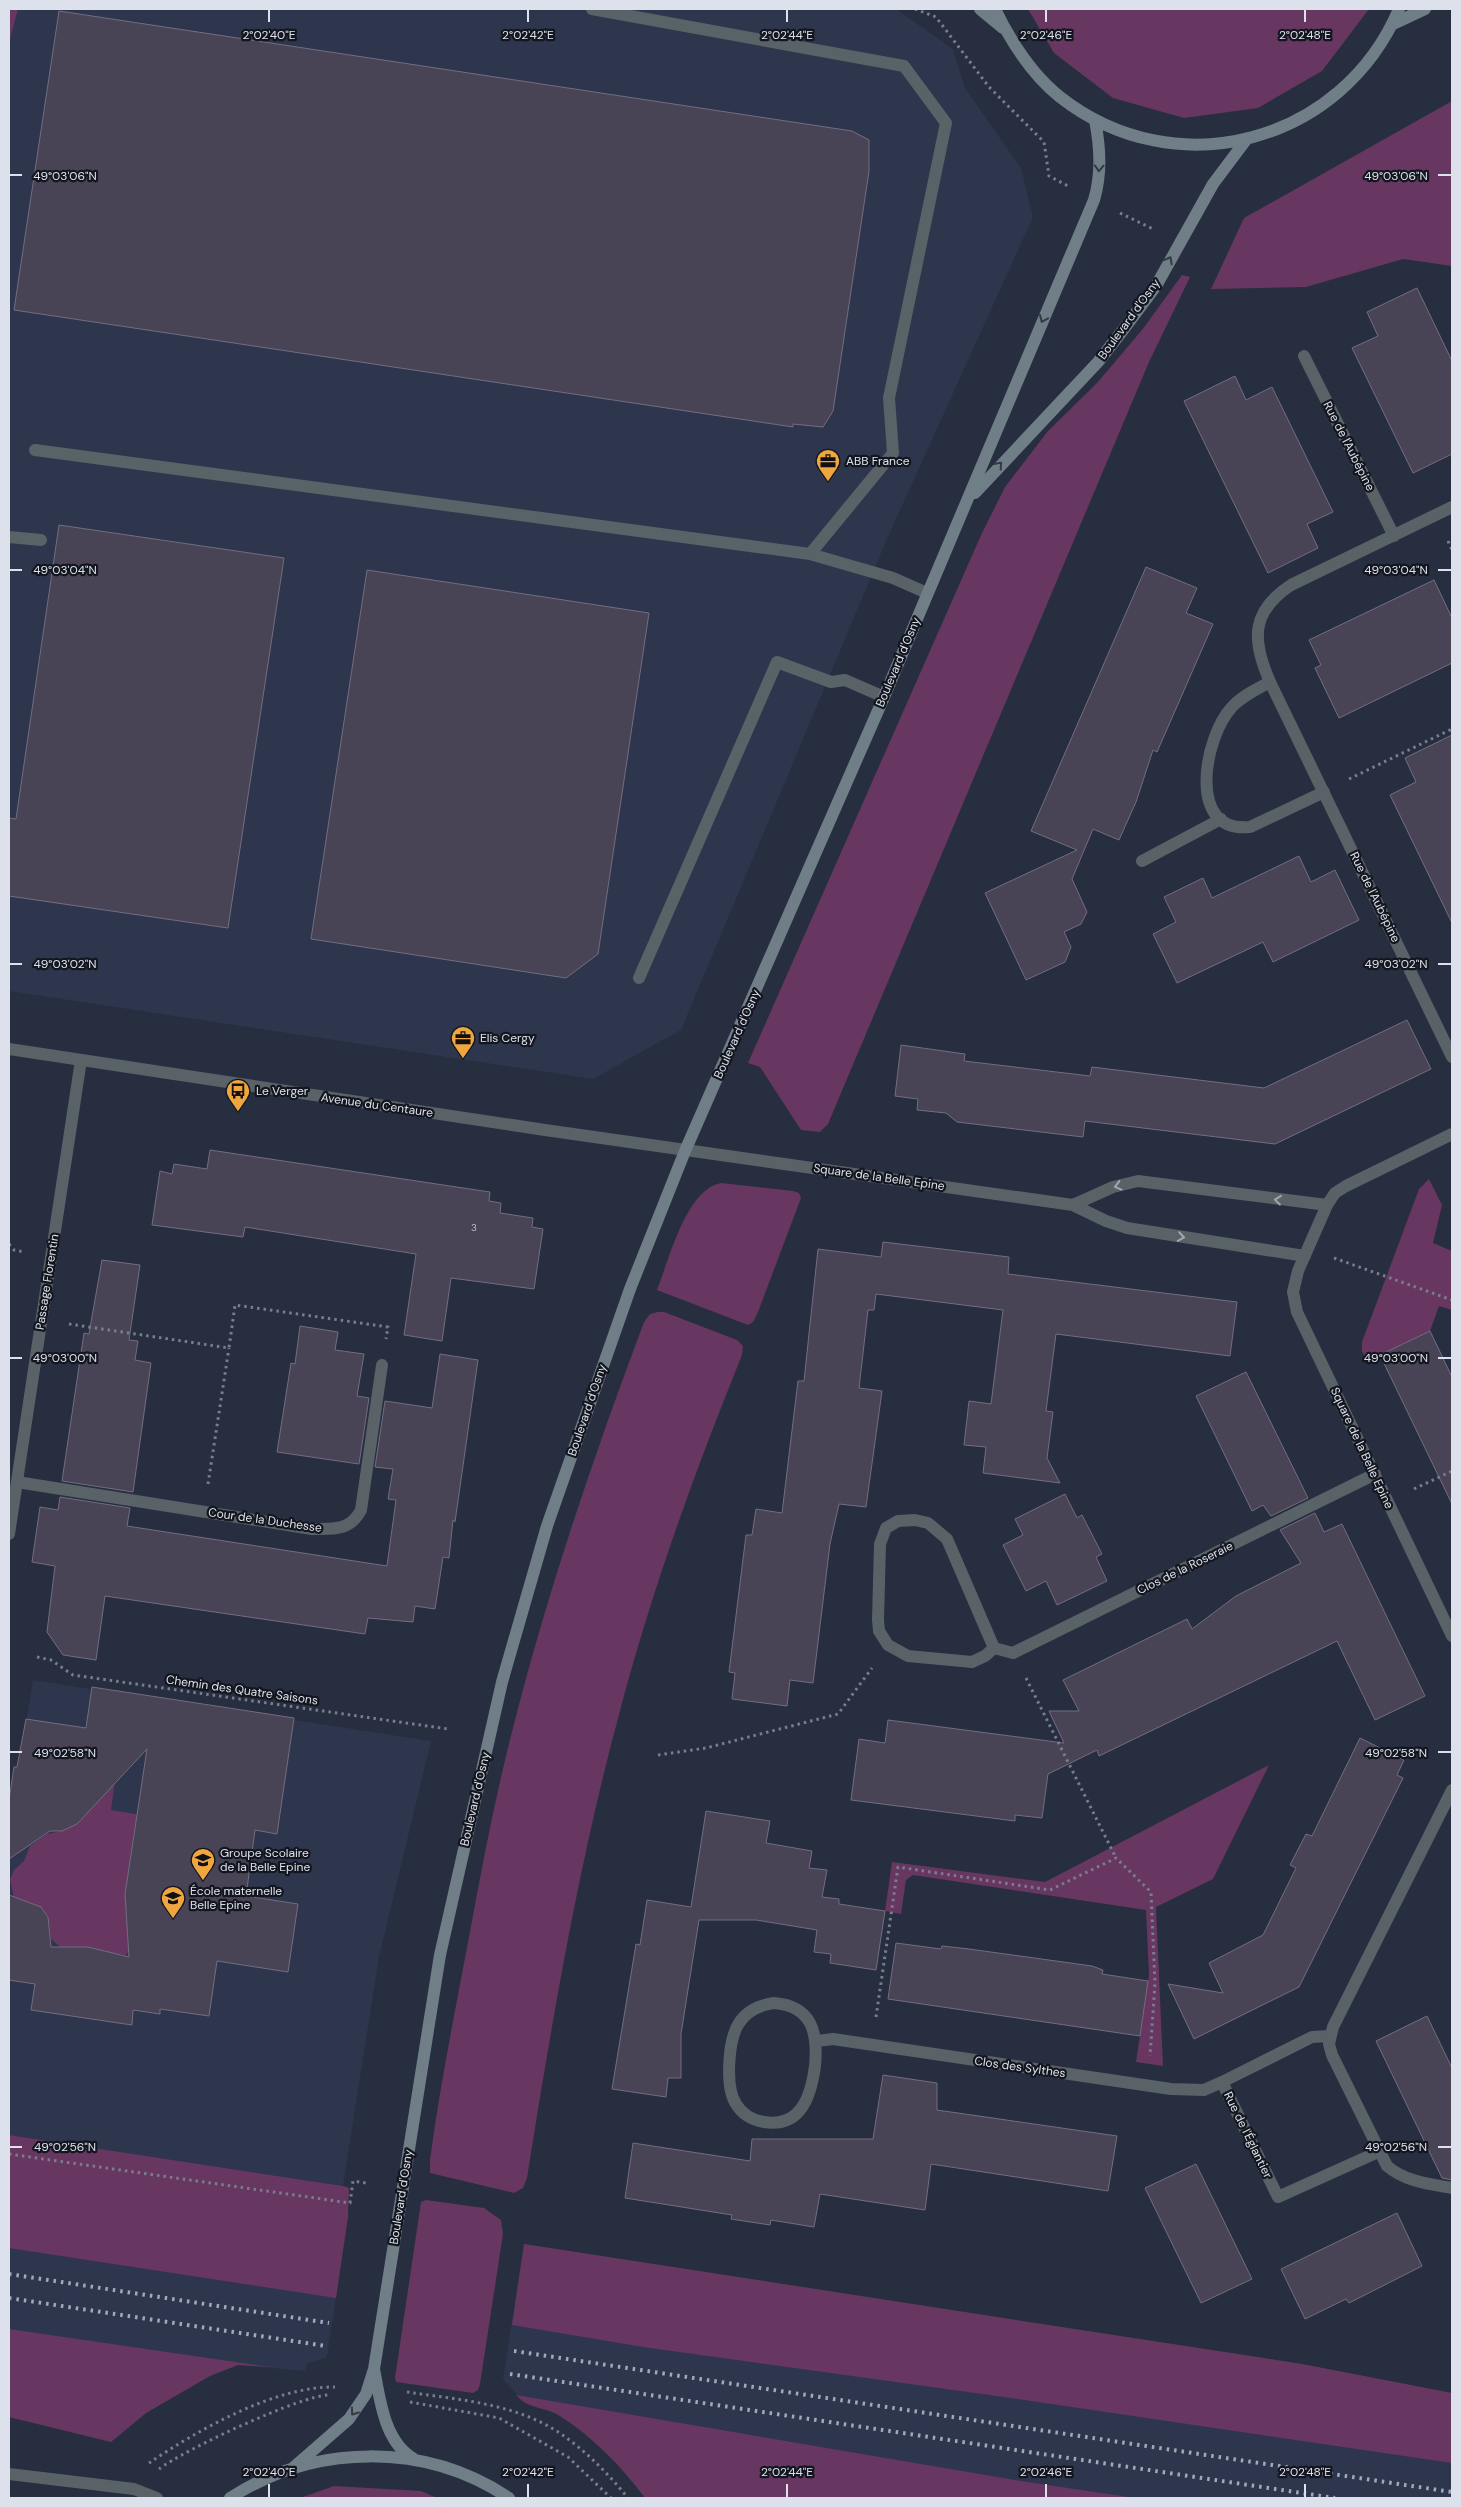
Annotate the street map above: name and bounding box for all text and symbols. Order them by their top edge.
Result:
text: 2°02'40"E [242,27,296,43]
text: 2°02'42"E [502,27,554,43]
text: 2°02'44"E [761,27,813,43]
text: 2°02'46"E [1020,27,1072,43]
text: 2°02'48"E [1279,27,1331,43]
one-way arrow [1094,164,1105,172]
text: 49°03'06"N [33,168,97,184]
text: 49°03'06"N [1364,168,1428,184]
one-way arrow [1163,257,1173,266]
street label: Boulevard d'Osny [1094,275,1164,363]
one-way arrow [1038,315,1048,323]
street label: Rue de l'Aubépine [1320,398,1379,494]
office icon: ABB France [815,448,841,482]
place label: ABB France [846,453,910,469]
one-way arrow [993,462,1002,471]
text: 49°03'04"N [33,562,97,578]
text: 49°03'04"N [1364,562,1428,578]
street label: Boulevard d'Osny [872,614,924,709]
street label: Rue de l'Aubépine [1346,849,1404,945]
text: 49°03'02"N [34,956,96,972]
text: 49°03'02"N [1365,956,1427,972]
street label: Boulevard d'Osny [710,987,764,1081]
office icon: Elis Cergy [450,1025,476,1059]
place label: Elis Cergy [480,1030,535,1046]
bus stop icon: Le Verger [225,1078,251,1112]
place label: Le Verger [256,1083,309,1099]
street label: Avenue du Centaure [320,1089,434,1121]
street label: Square de la Belle Epine [812,1160,946,1194]
one-way arrow [1114,1181,1122,1191]
one-way arrow [1274,1195,1283,1205]
house number: 3 [471,1221,477,1234]
one-way arrow [1177,1231,1186,1241]
street label: Passage Florentin [32,1233,62,1331]
text: 49°03'00"N [33,1350,97,1366]
text: 49°03'00"N [1364,1350,1428,1366]
street label: Boulevard d'Osny [564,1362,610,1458]
street label: Square de la Belle Epine [1327,1385,1397,1512]
street label: Cour de la Duchesse [207,1504,323,1536]
street label: Clos de la Roseraie [1134,1538,1236,1598]
street label: Chemin des Quatre Saisons [165,1671,319,1709]
text: 49°02'58"N [34,1745,96,1761]
text: 49°02'58"N [1365,1745,1427,1761]
street label: Boulevard d'Osny [456,1750,494,1848]
place label: Groupe Scolaire de la Belle Epine [220,1845,310,1875]
school or university icon: Groupe Scolaire de la Belle Epine [190,1847,216,1881]
place label: École maternelle Belle Epine [190,1883,282,1913]
school or university icon: École maternelle Belle Epine [160,1885,186,1919]
street label: Clos des Sylthes [973,2053,1067,2081]
street label: Rue de l'Églantier [1220,2089,1276,2181]
text: 49°02'56"N [34,2139,96,2155]
text: 49°02'56"N [1365,2139,1427,2155]
street label: Boulevard d'Osny [386,2148,416,2246]
one-way arrow [351,2406,360,2416]
text: 2°02'40"E [242,2464,296,2480]
text: 2°02'42"E [502,2464,554,2480]
text: 2°02'44"E [761,2464,813,2480]
text: 2°02'46"E [1020,2464,1072,2480]
text: 2°02'48"E [1279,2464,1331,2480]

